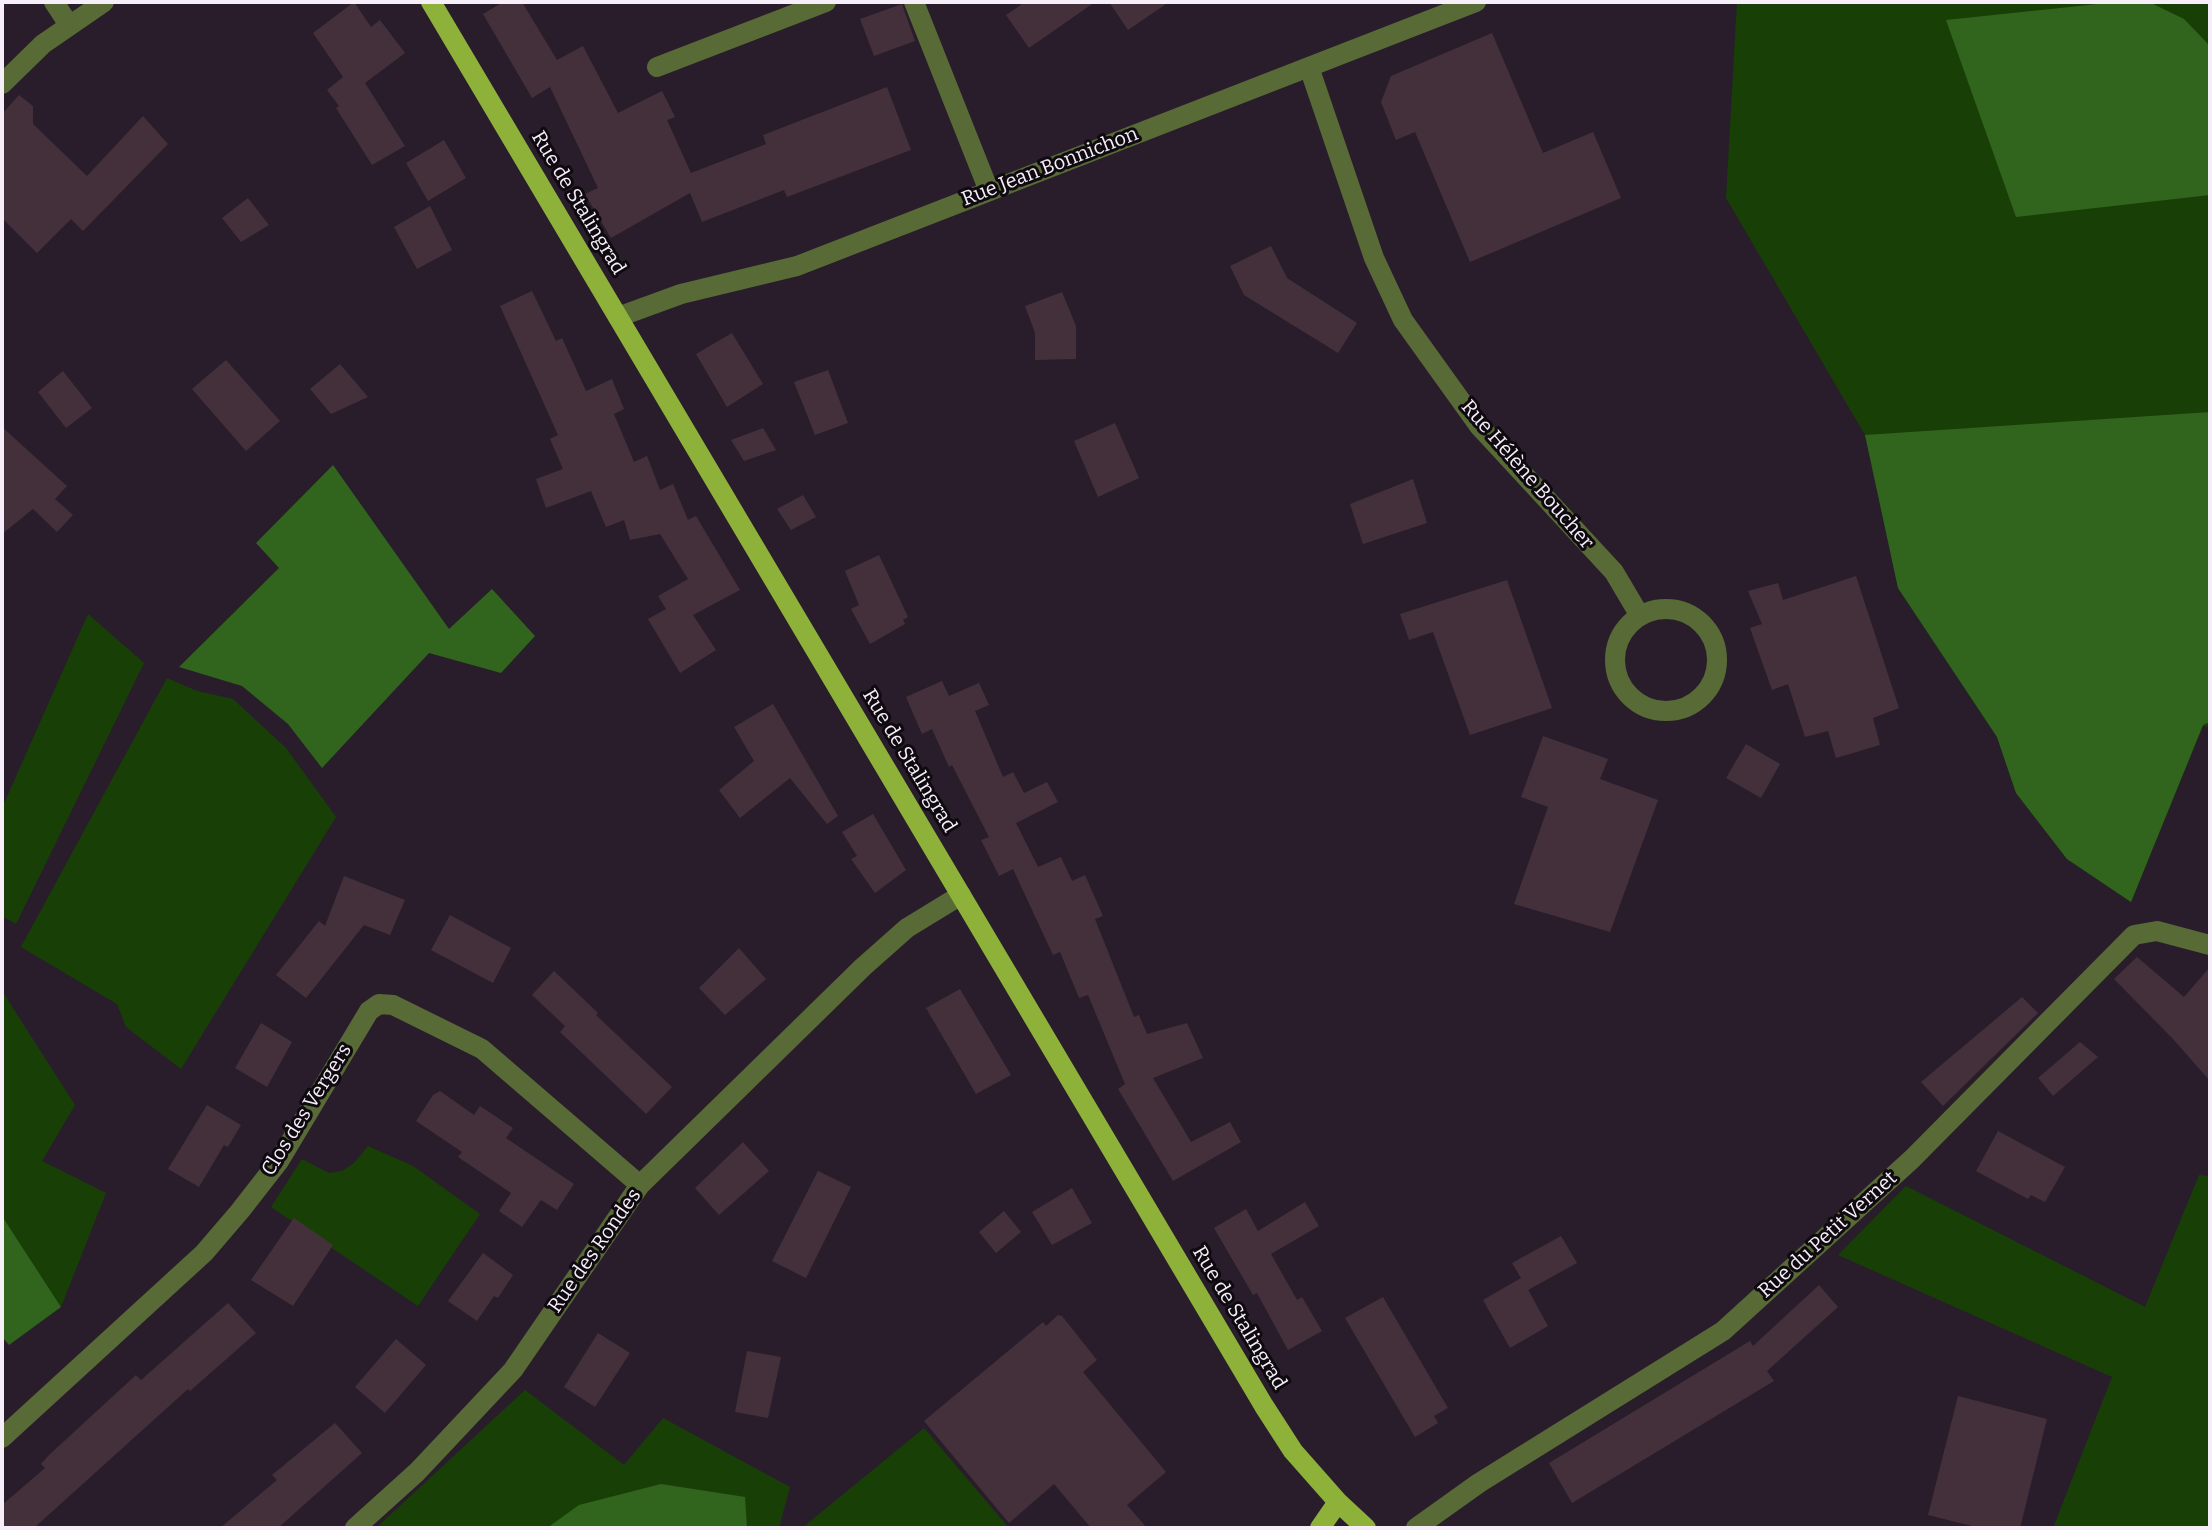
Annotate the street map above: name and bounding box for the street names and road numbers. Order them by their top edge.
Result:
street label: Rue Jean Bonnichon [958,122,1142,212]
street label: Rue de Stalingrad [526,127,630,279]
street label: Rue Hélène Boucher [1456,396,1598,554]
street label: Rue de Stalingrad [857,685,961,837]
street label: Clos des Vergers [257,1040,357,1180]
street label: Rue du Petit Vernet [1754,1166,1902,1304]
street label: Rue des Rondes [543,1184,647,1318]
street label: Rue de Stalingrad [1187,1242,1291,1394]

